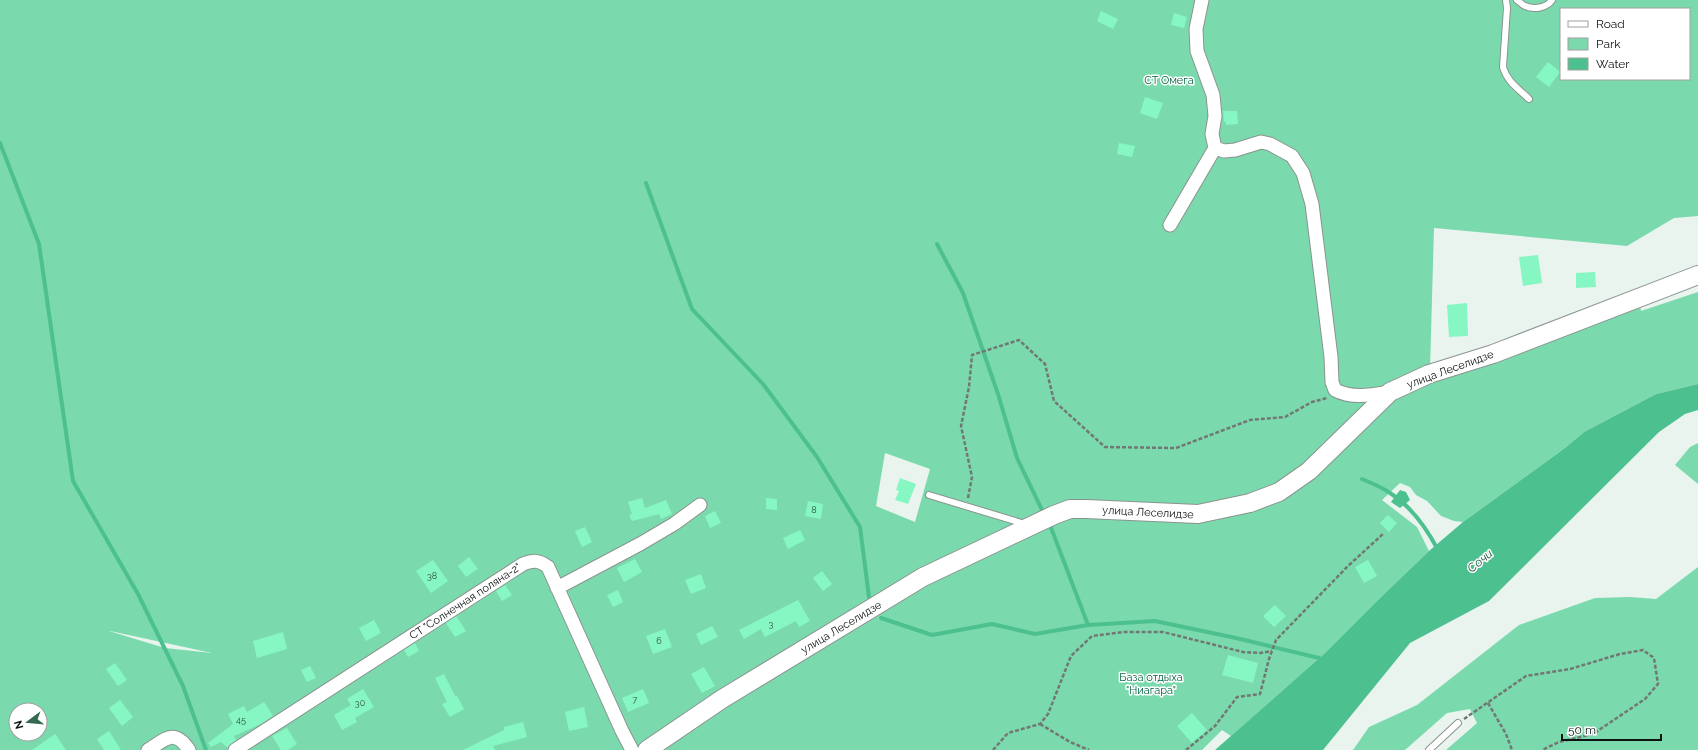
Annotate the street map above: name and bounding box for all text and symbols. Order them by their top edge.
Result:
legend [1560,8,1690,80]
text: Road [1596,17,1625,31]
text: Park [1596,37,1621,51]
text: Water [1596,57,1630,71]
park label: СТ Омега [1144,74,1194,87]
street label: улица Леселидзе [1405,348,1496,391]
street label: улица Леселидзе [1102,504,1195,521]
house number: 8 [811,505,817,515]
water label: Сочи [1464,546,1496,576]
street label: СТ "Солнечная поляна-2" [407,561,523,642]
house number: 38 [427,571,437,581]
street label: улица Леселидзе [799,598,884,657]
house number: 3 [769,619,774,629]
house number: 6 [656,636,662,646]
park label: База отдыха "Ниагара" [1119,671,1183,697]
house number: 7 [633,695,638,705]
house number: 30 [355,698,366,708]
north arrow [8,702,48,742]
house number: 45 [236,715,246,725]
scale bar [1562,716,1661,742]
text: N [11,719,26,730]
text: 50 m [1568,723,1596,737]

